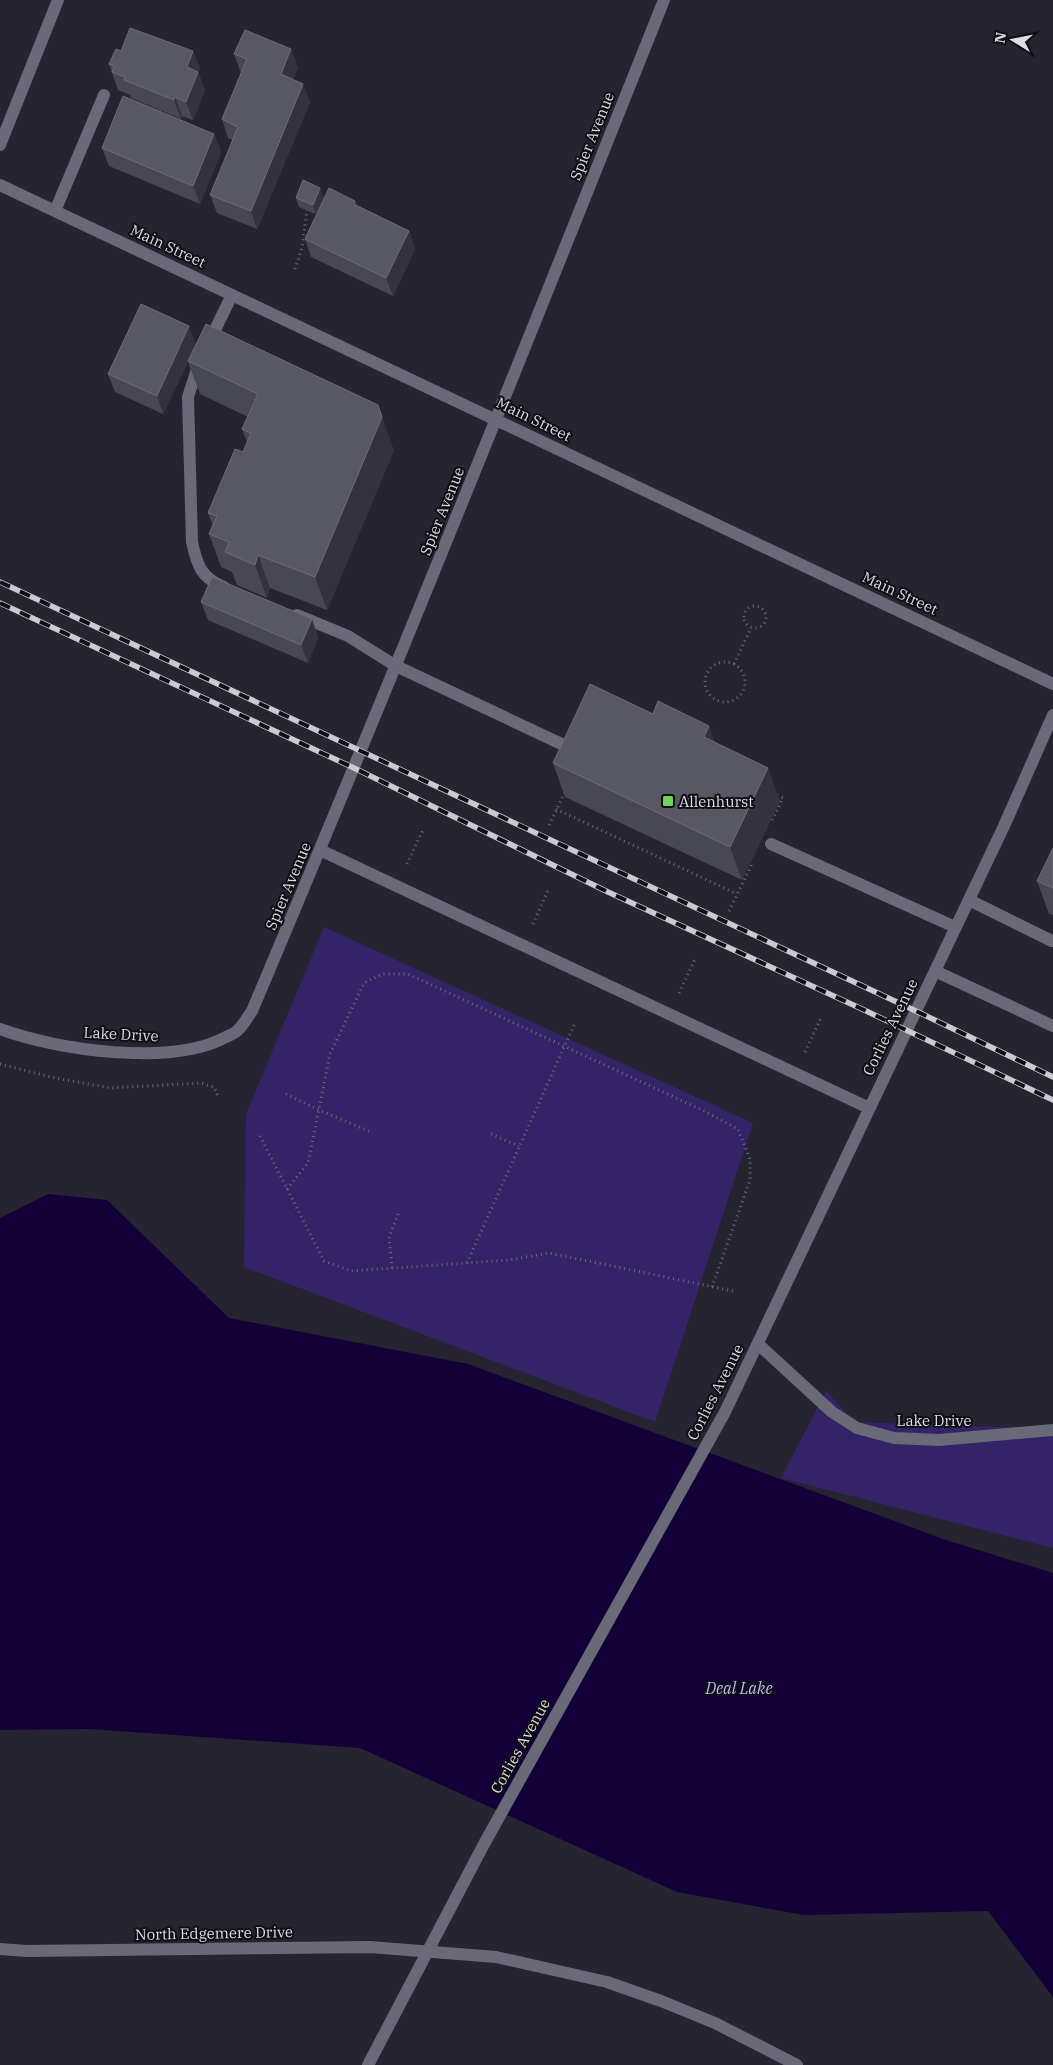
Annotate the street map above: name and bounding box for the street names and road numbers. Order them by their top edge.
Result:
street label: Spier Avenue [566,89,618,183]
street label: Main Street [127,220,209,272]
street label: Main Street [493,393,575,445]
street label: Spier Avenue [416,464,468,558]
street label: Main Street [859,567,941,619]
street label: Spier Avenue [261,839,315,933]
street label: Corlies Avenue [858,975,922,1079]
street label: Lake Drive [83,1023,159,1045]
street label: Corlies Avenue [683,1341,747,1443]
street label: Lake Drive [896,1411,972,1430]
street label: Corlies Avenue [486,1695,554,1797]
street label: North Edgemere Drive [135,1922,293,1944]

